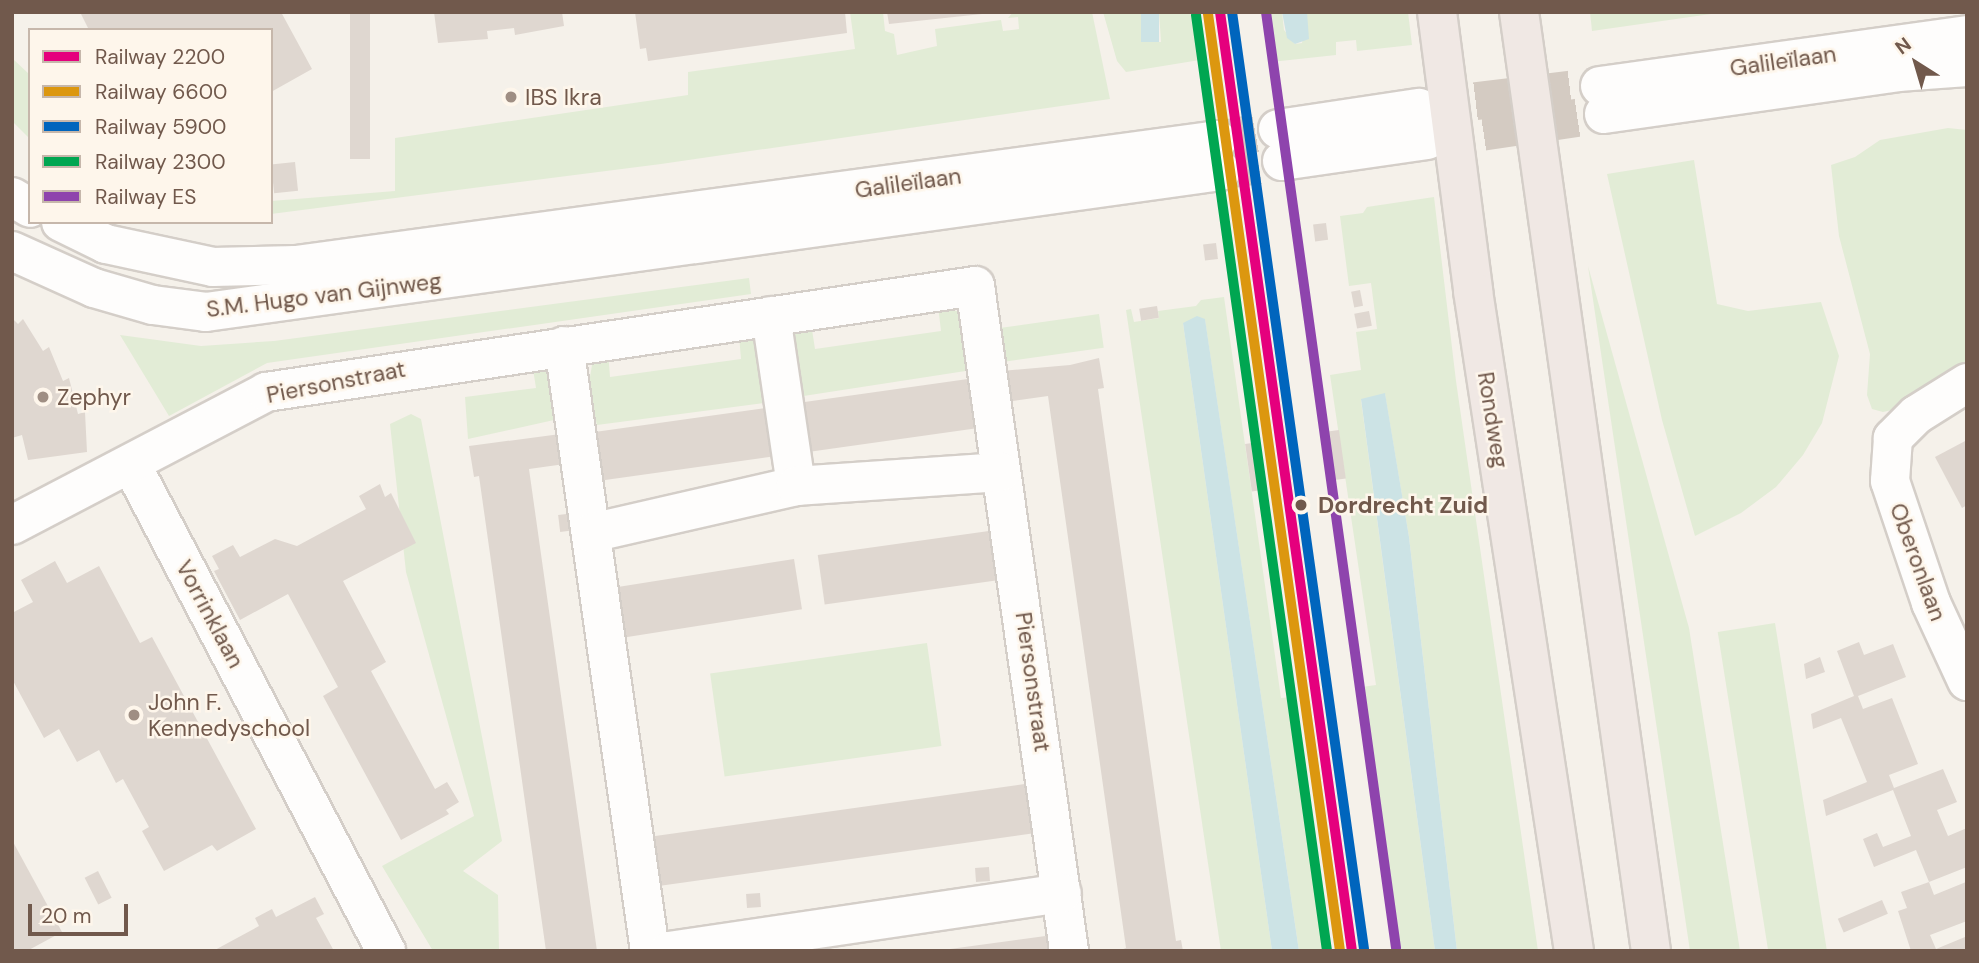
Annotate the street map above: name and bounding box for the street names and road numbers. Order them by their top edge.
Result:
street label: Galileïlaan [1728,40,1838,82]
street label: Galileïlaan [853,162,963,204]
street label: S.M. Hugo van Gijnweg [205,267,443,323]
street label: Piersonstraat [264,355,408,409]
street label: Rondweg [1472,370,1514,470]
street label: Oberonlaan [1884,499,1952,625]
street label: Vorrinklaan [170,555,250,673]
street label: Piersonstraat [1010,610,1056,754]

